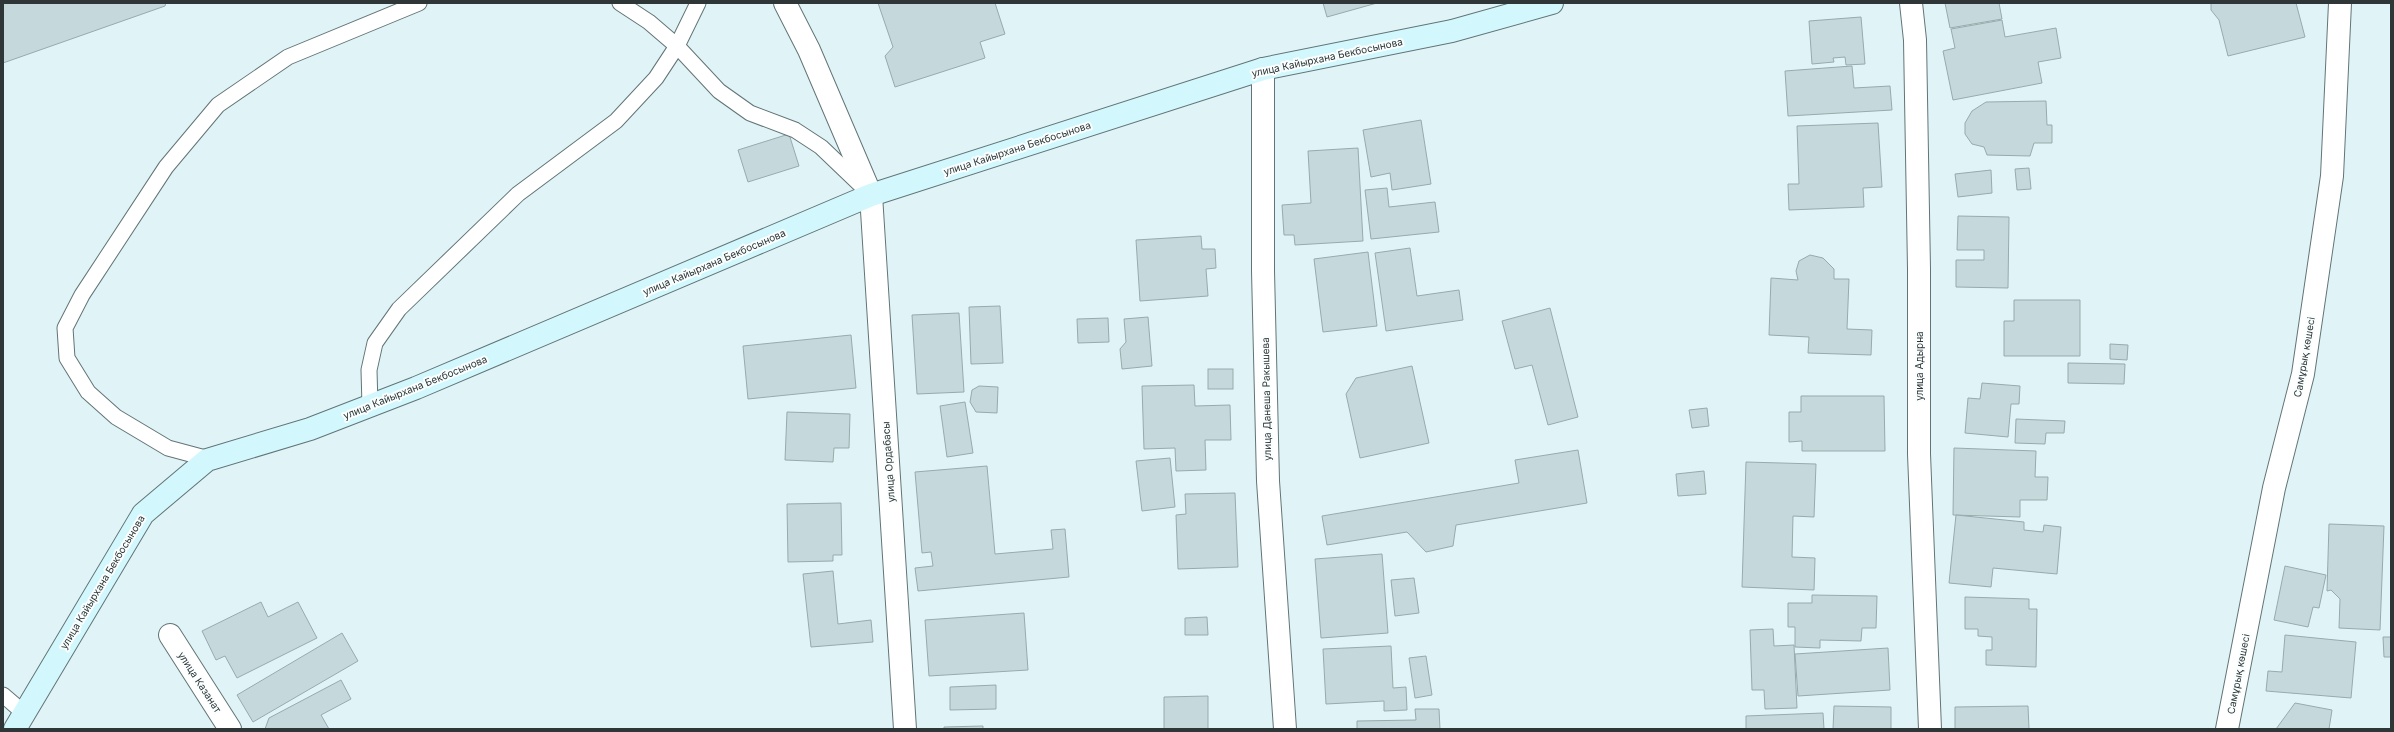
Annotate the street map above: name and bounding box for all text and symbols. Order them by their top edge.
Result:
street label: улица Кайырхана Бекбосынова [1250,35,1404,79]
street label: улица Кайырхана Бекбосынова [942,118,1092,178]
street label: улица Кайырхана Бекбосынова [641,226,787,298]
street label: Самұрық көшесі [2291,316,2318,398]
street label: улица Адырна [1913,331,1925,401]
street label: улица Данеша Ракышева [1259,337,1273,461]
street label: улица Кайырхана Бекбосынова [341,353,489,421]
street label: улица Ордабасы [879,421,897,503]
street label: улица Кайырхана Бекбосынова [57,513,147,651]
street label: Самұрық көшесі [2224,633,2253,715]
street label: улица Казанат [176,649,224,715]

